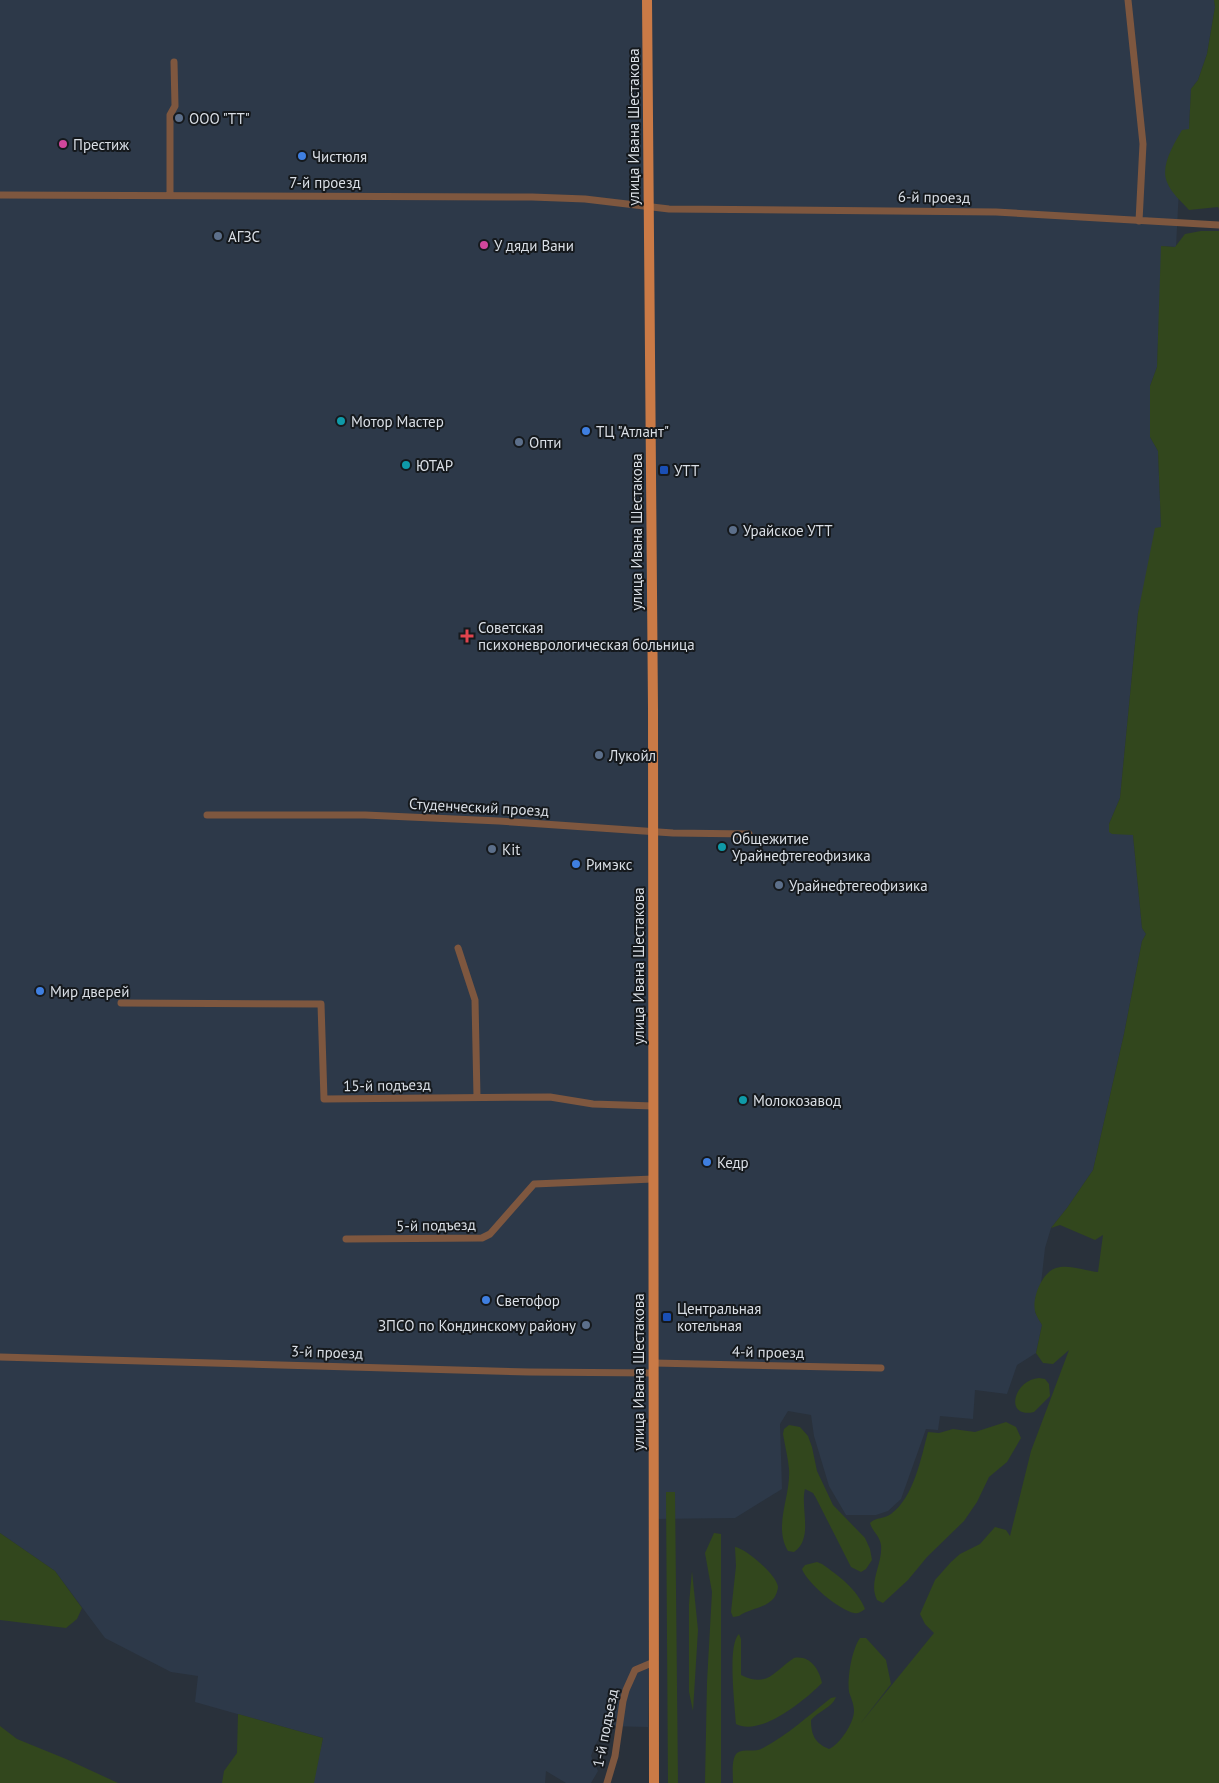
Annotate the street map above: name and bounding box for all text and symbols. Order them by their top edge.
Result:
street label: улица Ивана Шестакова [624,48,643,206]
place label: ООО "ТТ" [189,109,250,128]
marker: ООО "ТТ" [173,112,185,124]
place label: Престиж [73,135,129,154]
marker: Престиж [57,138,69,150]
place label: Чистюля [312,147,367,166]
marker: Чистюля [296,150,308,162]
street label: 7-й проезд [289,173,361,192]
street label: 6-й проезд [898,187,970,207]
place label: АГЗС [228,227,260,246]
marker: АГЗС [212,230,224,242]
place label: У дяди Вани [494,236,574,255]
marker: У дяди Вани [478,239,490,251]
place label: Мотор Мастер [351,412,444,431]
marker: Мотор Мастер [335,415,347,427]
place label: ТЦ "Атлант" [596,422,669,441]
marker: ТЦ "Атлант" [580,425,592,437]
place label: Опти [529,433,561,452]
marker: Опти [513,436,525,448]
street label: улица Ивана Шестакова [627,453,646,611]
place label: ЮТАР [416,456,453,475]
marker: ЮТАР [400,459,412,471]
place label: УТТ [674,461,700,480]
marker: УТТ [658,464,670,476]
place label: Урайское УТТ [743,521,833,540]
marker: Урайское УТТ [727,524,739,536]
place label: Советская психоневрологическая больница [478,618,695,654]
marker: Советская психоневрологическая больница [460,629,474,643]
place label: Лукойл [608,746,656,765]
marker: Лукойл [593,749,605,761]
street label: Студенческий проезд [409,794,549,820]
place label: Общежитие Урайнефтегеофизика [732,829,871,865]
place label: Kit [502,840,520,859]
marker: Общежитие Урайнефтегеофизика [716,841,728,853]
marker: Kit [486,843,498,855]
place label: Римэкс [586,855,633,874]
marker: Римэкс [570,858,582,870]
place label: Урайнефтегеофизика [789,876,928,895]
marker: Урайнефтегеофизика [773,879,785,891]
street label: улица Ивана Шестакова [629,887,648,1045]
place label: Мир дверей [50,982,129,1001]
marker: Мир дверей [34,985,46,997]
street label: 15-й подъезд [343,1075,431,1095]
place label: Молокозавод [753,1091,841,1110]
marker: Молокозавод [737,1094,749,1106]
place label: Кедр [717,1153,749,1172]
marker: Кедр [701,1156,713,1168]
street label: 5-й подъезд [396,1215,476,1235]
place label: Светофор [496,1291,560,1310]
street label: улица Ивана Шестакова [629,1293,648,1451]
marker: Светофор [480,1294,492,1306]
place label: Центральная котельная [677,1299,761,1335]
marker: Центральная котельная [661,1311,673,1323]
place label: ЗПСО по Кондинскому району [378,1316,576,1335]
marker: ЗПСО по Кондинскому району [580,1319,592,1331]
street label: 3-й проезд [291,1341,363,1363]
street label: 4-й проезд [732,1342,804,1362]
street label: 1-й подъезд [588,1687,622,1769]

